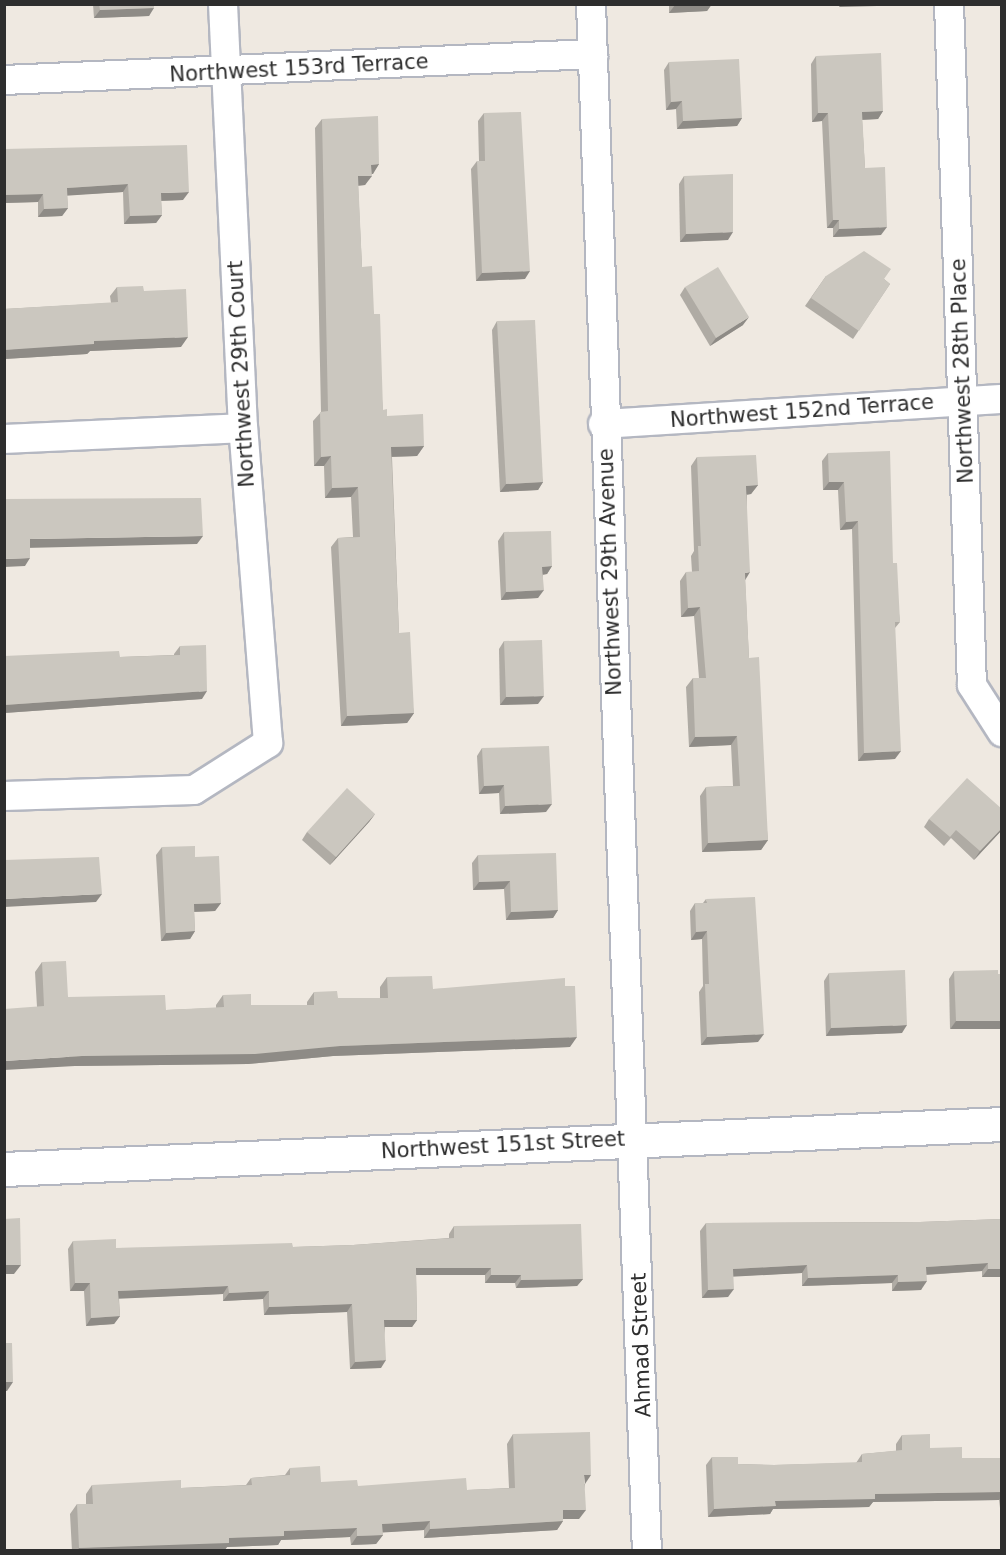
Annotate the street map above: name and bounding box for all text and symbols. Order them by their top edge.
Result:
street label: Northwest 153rd Terrace [169,49,429,87]
street label: Northwest 28th Place [945,258,979,484]
street label: Northwest 29th Court [222,260,260,488]
street label: Northwest 152nd Terrace [669,389,935,433]
street label: Northwest 29th Avenue [593,448,627,696]
street label: Northwest 151st Street [380,1126,626,1164]
street label: Ahmad Street [626,1272,656,1418]

